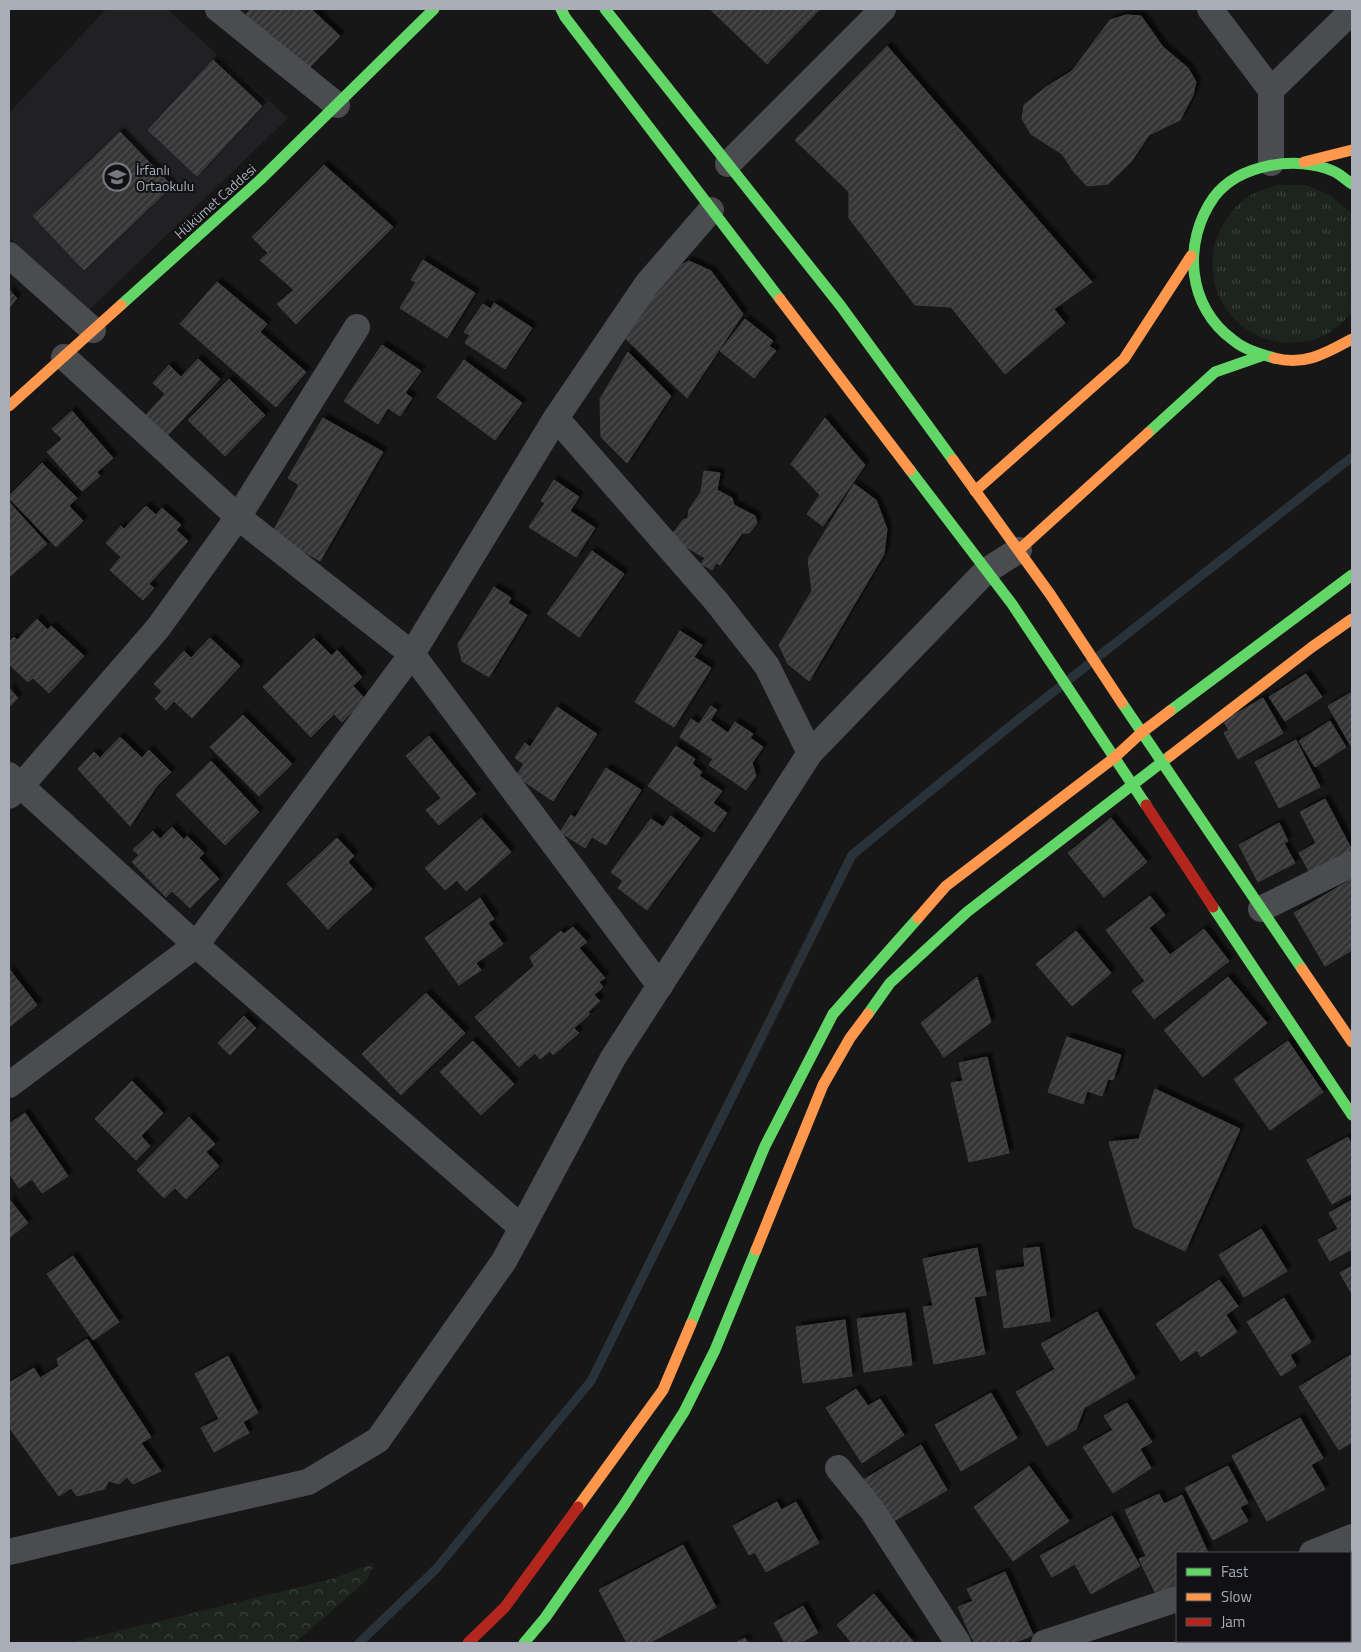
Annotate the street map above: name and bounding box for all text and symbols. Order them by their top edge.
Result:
street label: Hükümet Caddesi [169,158,261,244]
place label: İrfanlı Ortaokulu [136,159,194,196]
school or university icon: İrfanlı Ortaokulu [102,162,132,192]
legend [1176,1552,1351,1642]
text: Fast [1221,1560,1249,1583]
text: Slow [1221,1585,1252,1608]
text: Jam [1221,1610,1245,1633]

